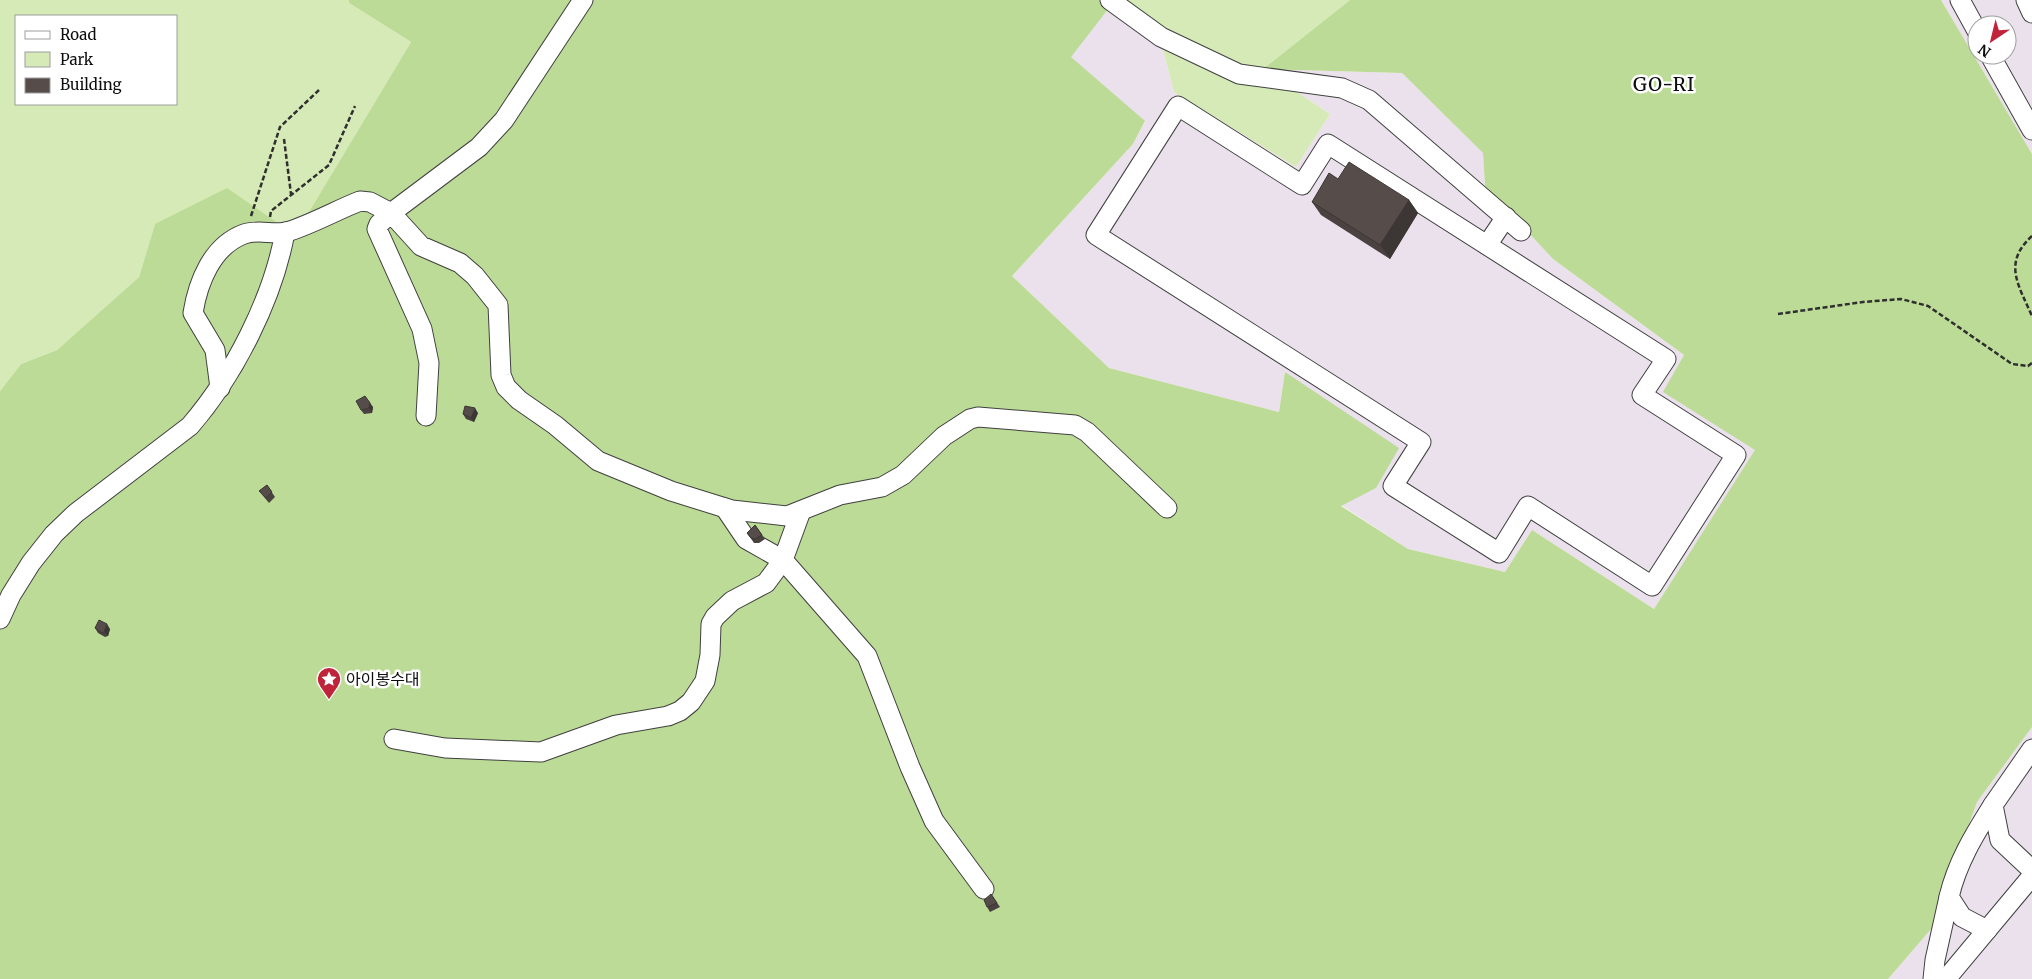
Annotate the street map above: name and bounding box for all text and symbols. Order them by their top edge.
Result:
legend [15,15,178,105]
north arrow [1967,15,2017,65]
text: Road [60,25,96,44]
text: N [1975,40,1994,61]
text: Park [60,50,94,69]
district label: GO-RI [1633,72,1695,96]
text: Building [60,75,122,94]
place icon: 아이봉수대 [316,666,342,700]
place label: 아이봉수대 [346,669,420,689]

